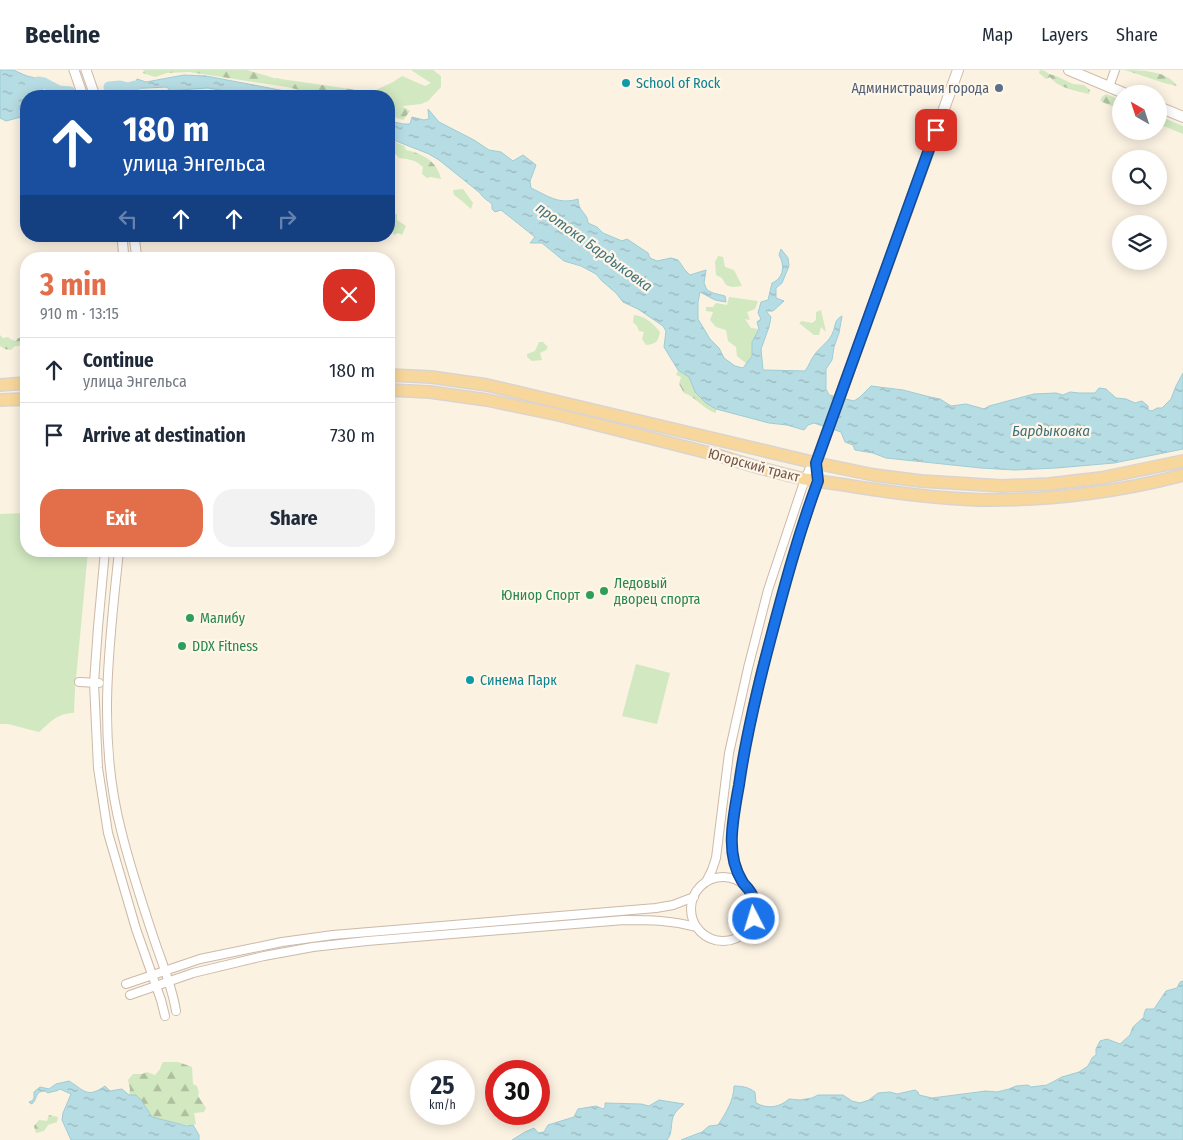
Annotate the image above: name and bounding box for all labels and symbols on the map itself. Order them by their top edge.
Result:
place label: School of Rock [636,75,721,92]
marker: School of Rock [620,77,632,89]
place label: Администрация города [851,80,989,97]
marker: Администрация города [993,82,1005,94]
north arrow [1112,85,1168,140]
pin [915,109,957,151]
water label: протока Бардыковка [532,199,656,295]
water label: Бардыковка [1012,422,1090,440]
street label: Югорский тракт [706,445,802,486]
place label: Ледовый дворец спорта [614,575,701,608]
marker: Ледовый дворец спорта [598,585,610,597]
place label: Юниор Спорт [501,587,580,604]
marker: Юниор Спорт [584,589,596,601]
place label: Малибу [200,610,246,627]
marker: Малибу [184,612,196,624]
place label: DDX Fitness [192,638,258,655]
marker: DDX Fitness [176,640,188,652]
place label: Синема Парк [480,672,557,689]
marker: Синема Парк [464,674,476,686]
position arrow [727,892,779,944]
speed limit sign: 30 [485,1060,550,1125]

